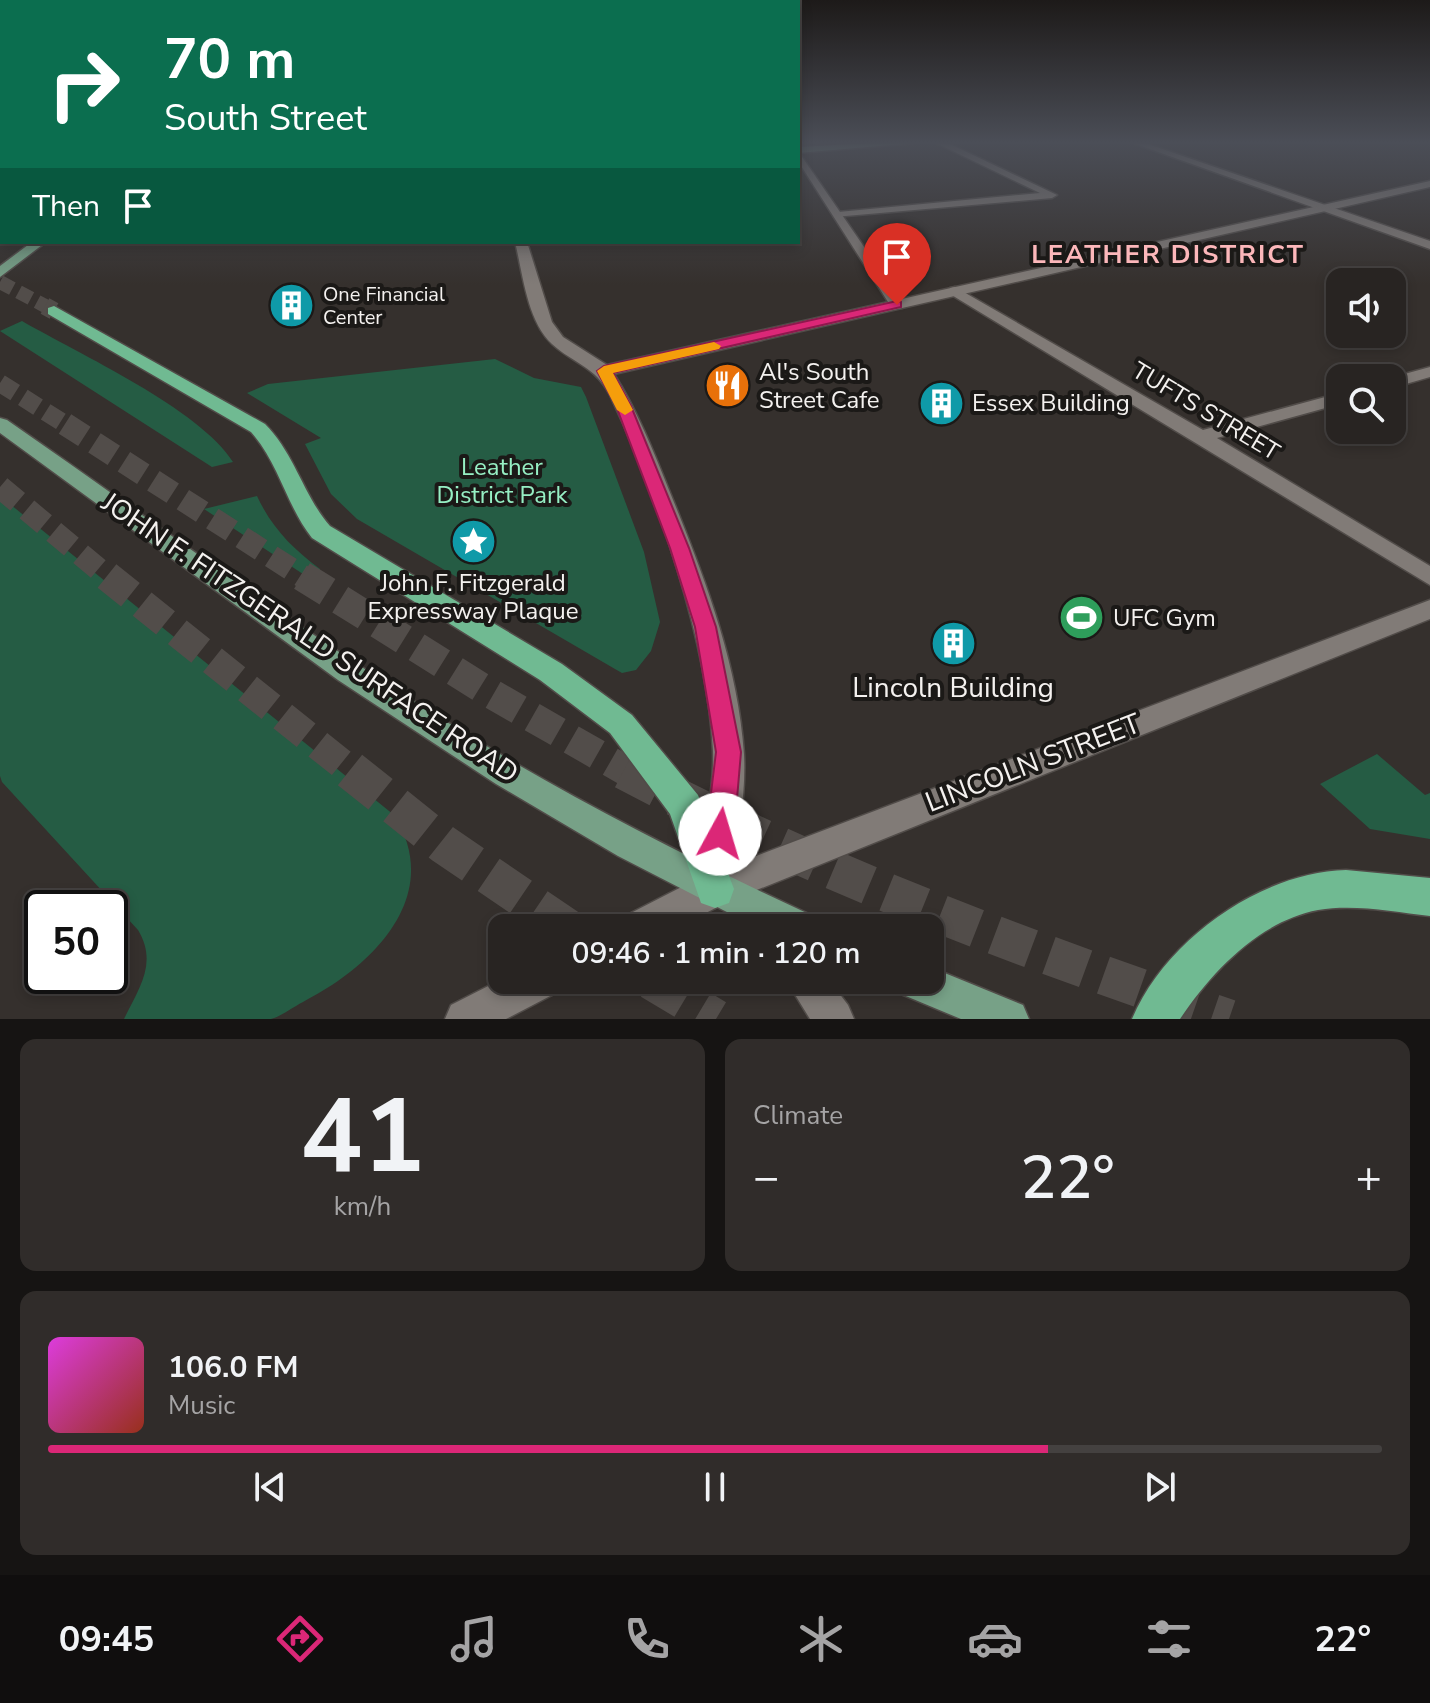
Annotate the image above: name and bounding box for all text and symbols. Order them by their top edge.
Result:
text: 70 m [164,21,295,98]
icon: right [32,32,136,136]
text: South Street [164,94,367,143]
icon: arrive [116,184,160,228]
text: Then [32,186,100,227]
pin [863,223,931,305]
icon: arrive [875,235,919,279]
district label: LEATHER DISTRICT [1031,237,1305,272]
map controls [1326,268,1406,444]
button: sound [1326,268,1406,348]
place label: One Financial Center [323,281,445,331]
building icon: One Financial Center [268,282,316,330]
street label: TUFTS STREET [1126,354,1286,468]
place label: Al's South Street Cafe [759,356,880,416]
restaurant icon: Al's South Street Cafe [704,362,752,410]
button: search [1326,364,1406,444]
building icon: Essex Building [917,379,965,427]
place label: Essex Building [972,387,1130,419]
park label: Leather District Park [437,451,568,511]
street label: JOHN F. FITZGERALD SURFACE ROAD [93,483,526,792]
place icon: John F. Fitzgerald Expressway Plaque [449,517,497,565]
place label: John F. Fitzgerald Expressway Plaque [368,567,578,627]
sports icon: UFC Gym [1058,594,1106,642]
place label: UFC Gym [1113,602,1216,634]
building icon: Lincoln Building [929,619,977,667]
place label: Lincoln Building [852,669,1054,707]
street label: LINCOLN STREET [920,704,1146,821]
position arrow [678,792,762,876]
speed limit sign: 50 [24,890,128,994]
text: 09:46 · 1 min · 120 m [571,933,861,974]
text: 41 [300,1066,425,1208]
text: Climate [753,1098,843,1133]
text: 22° [1020,1137,1115,1219]
text: − [753,1148,779,1208]
text: + [1356,1148,1382,1208]
text: km/h [334,1189,391,1224]
text: 106.0 FM [168,1347,298,1388]
text: Music [168,1388,235,1423]
icon: previous [248,1465,292,1509]
icon: pause [693,1465,737,1509]
icon: next [1138,1465,1182,1509]
icon: directions [272,1611,328,1667]
icon: music [446,1611,502,1667]
icon: phone [619,1611,675,1667]
icon: climate [793,1611,849,1667]
icon: car [967,1611,1023,1667]
icon: filters [1141,1611,1197,1667]
text: 09:45 [59,1615,154,1664]
text: 22° [1314,1615,1371,1664]

